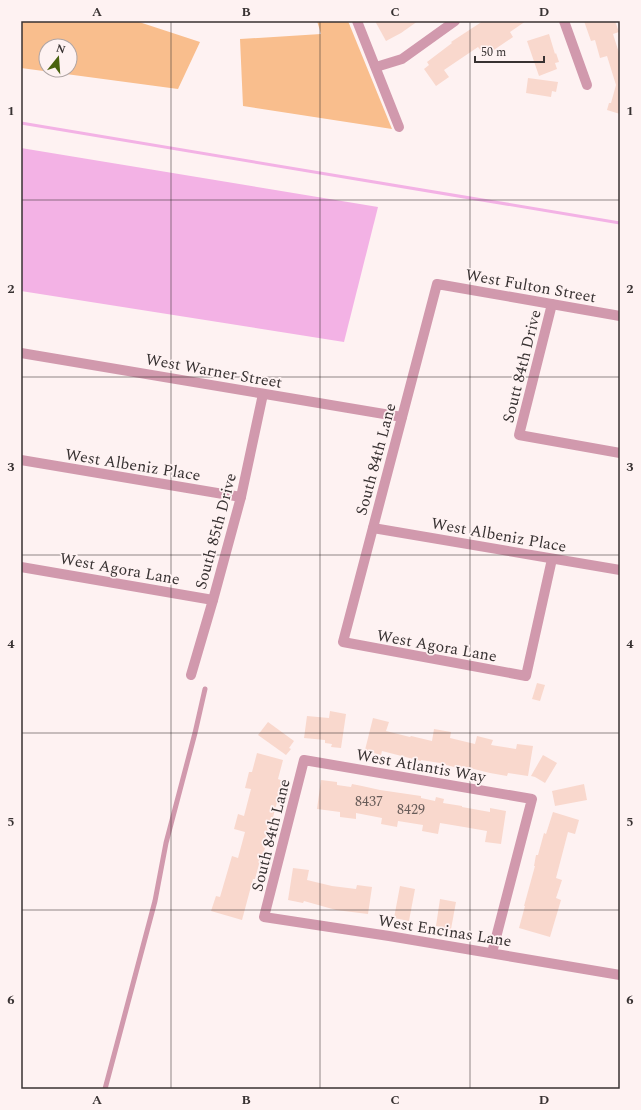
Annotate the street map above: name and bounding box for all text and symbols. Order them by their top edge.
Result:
text: A [92,2,102,22]
text: B [241,2,251,22]
text: C [390,2,400,22]
text: D [539,2,549,22]
north arrow [38,38,78,78]
scale bar [475,38,544,64]
text: N [54,39,68,58]
text: 50 m [481,43,506,62]
text: 1 [7,101,15,121]
text: 1 [626,101,634,121]
street label: West Fulton Street [464,263,598,309]
text: 2 [7,279,15,299]
text: 2 [626,279,634,299]
street label: Soutt 84th Drive [496,307,548,425]
street label: West Warner Street [144,347,284,395]
street label: South 84th Lane [349,400,402,518]
street label: West Albeniz Place [63,442,202,488]
text: 3 [7,457,15,477]
text: 3 [626,457,634,477]
street label: South 85th Drive [189,470,243,592]
street label: West Albeniz Place [429,511,568,559]
street label: West Agora Lane [58,547,182,591]
street label: West Agora Lane [375,624,499,668]
text: 4 [7,634,15,654]
text: 4 [626,634,634,654]
street label: West Atlantis Way [354,743,489,789]
street label: South 84th Lane [245,776,297,894]
house number: 8437 [355,791,383,812]
house number: 8429 [397,799,425,820]
text: 5 [7,812,15,832]
text: 5 [626,812,634,832]
street label: West Encinas Lane [376,909,513,953]
text: 6 [7,990,15,1010]
text: 6 [626,990,634,1010]
text: A [92,1090,102,1110]
text: B [241,1090,251,1110]
text: C [390,1090,400,1110]
text: D [539,1090,549,1110]

